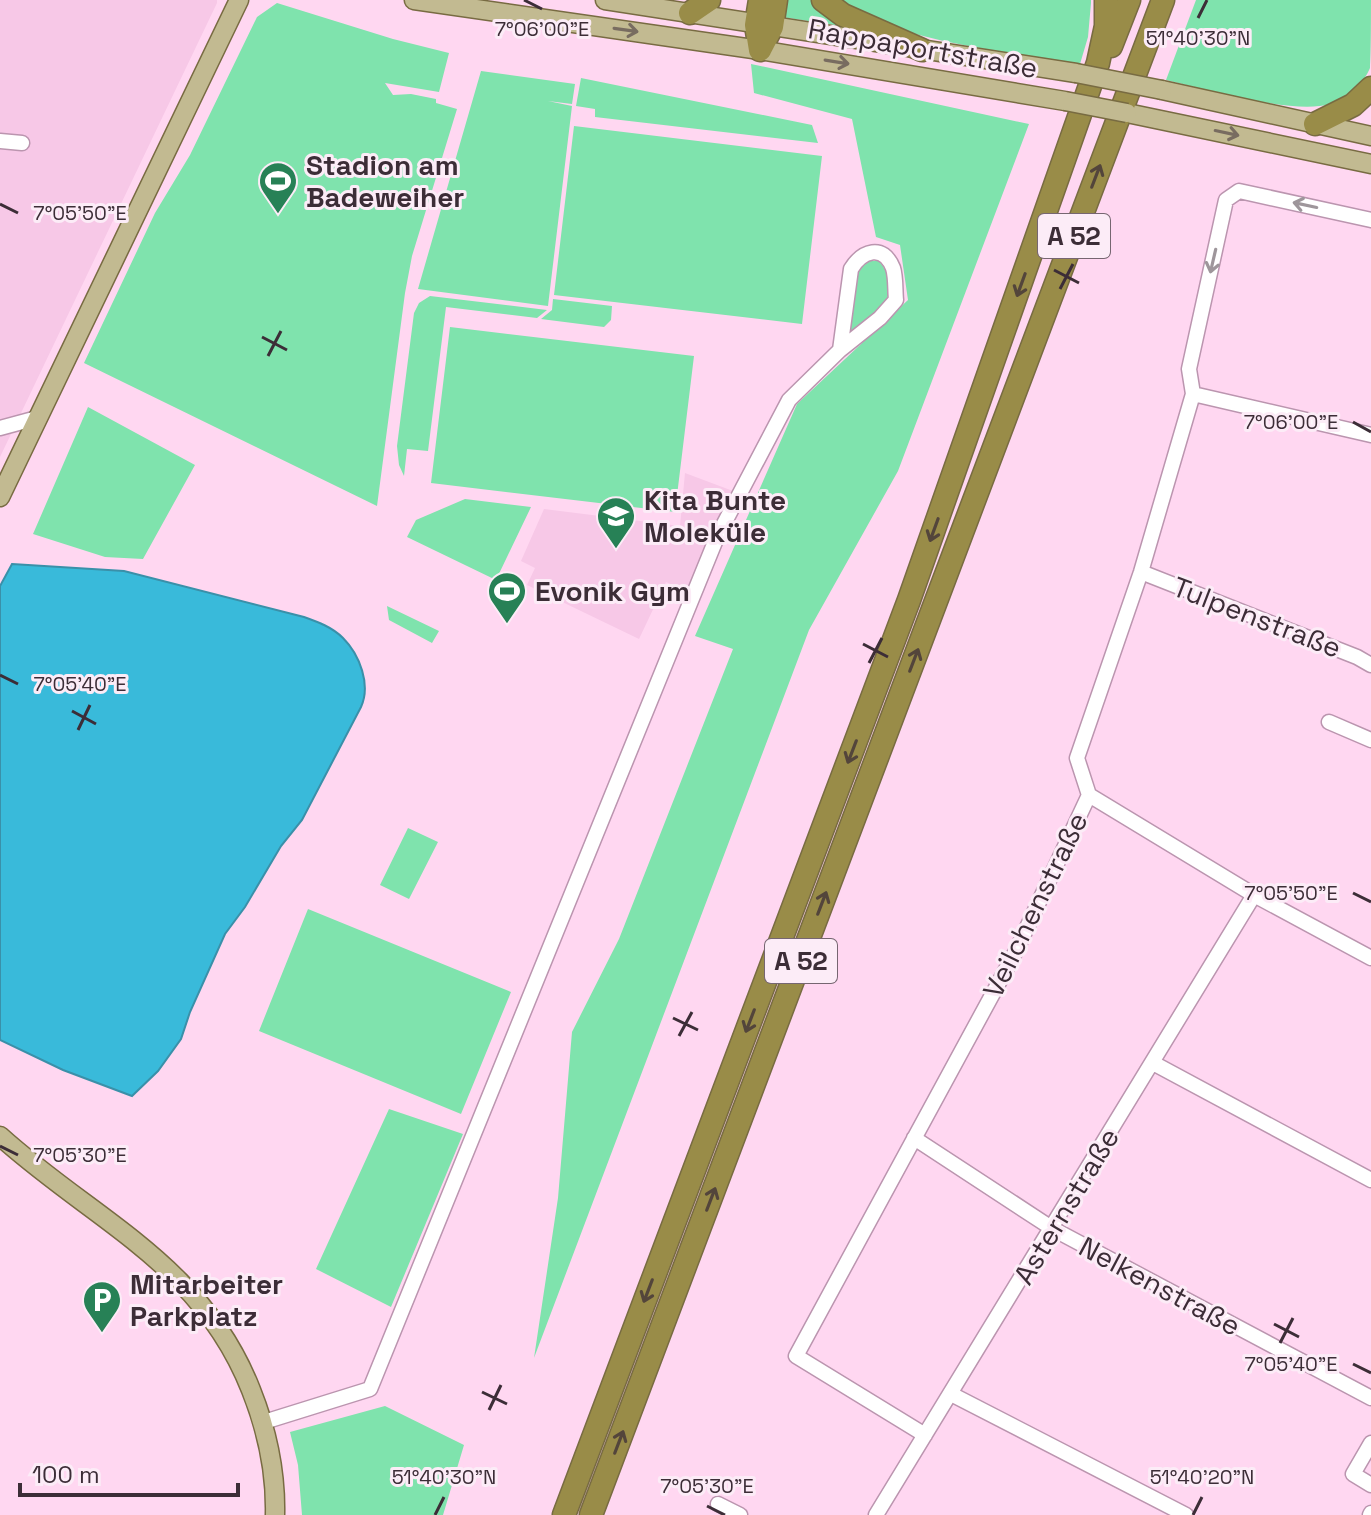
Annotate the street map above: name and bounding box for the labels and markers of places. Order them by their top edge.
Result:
place label: Stadion am Badeweiher [306,147,464,215]
sports icon: Stadion am Badeweiher [257,160,299,215]
place label: Kita Bunte Moleküle [644,482,786,550]
school or university icon: Kita Bunte Moleküle [595,495,637,550]
sports icon: Evonik Gym [486,570,528,625]
place label: Evonik Gym [535,573,690,609]
place label: Mitarbeiter Parkplatz [130,1266,283,1334]
parking icon: Mitarbeiter Parkplatz [81,1279,123,1334]

